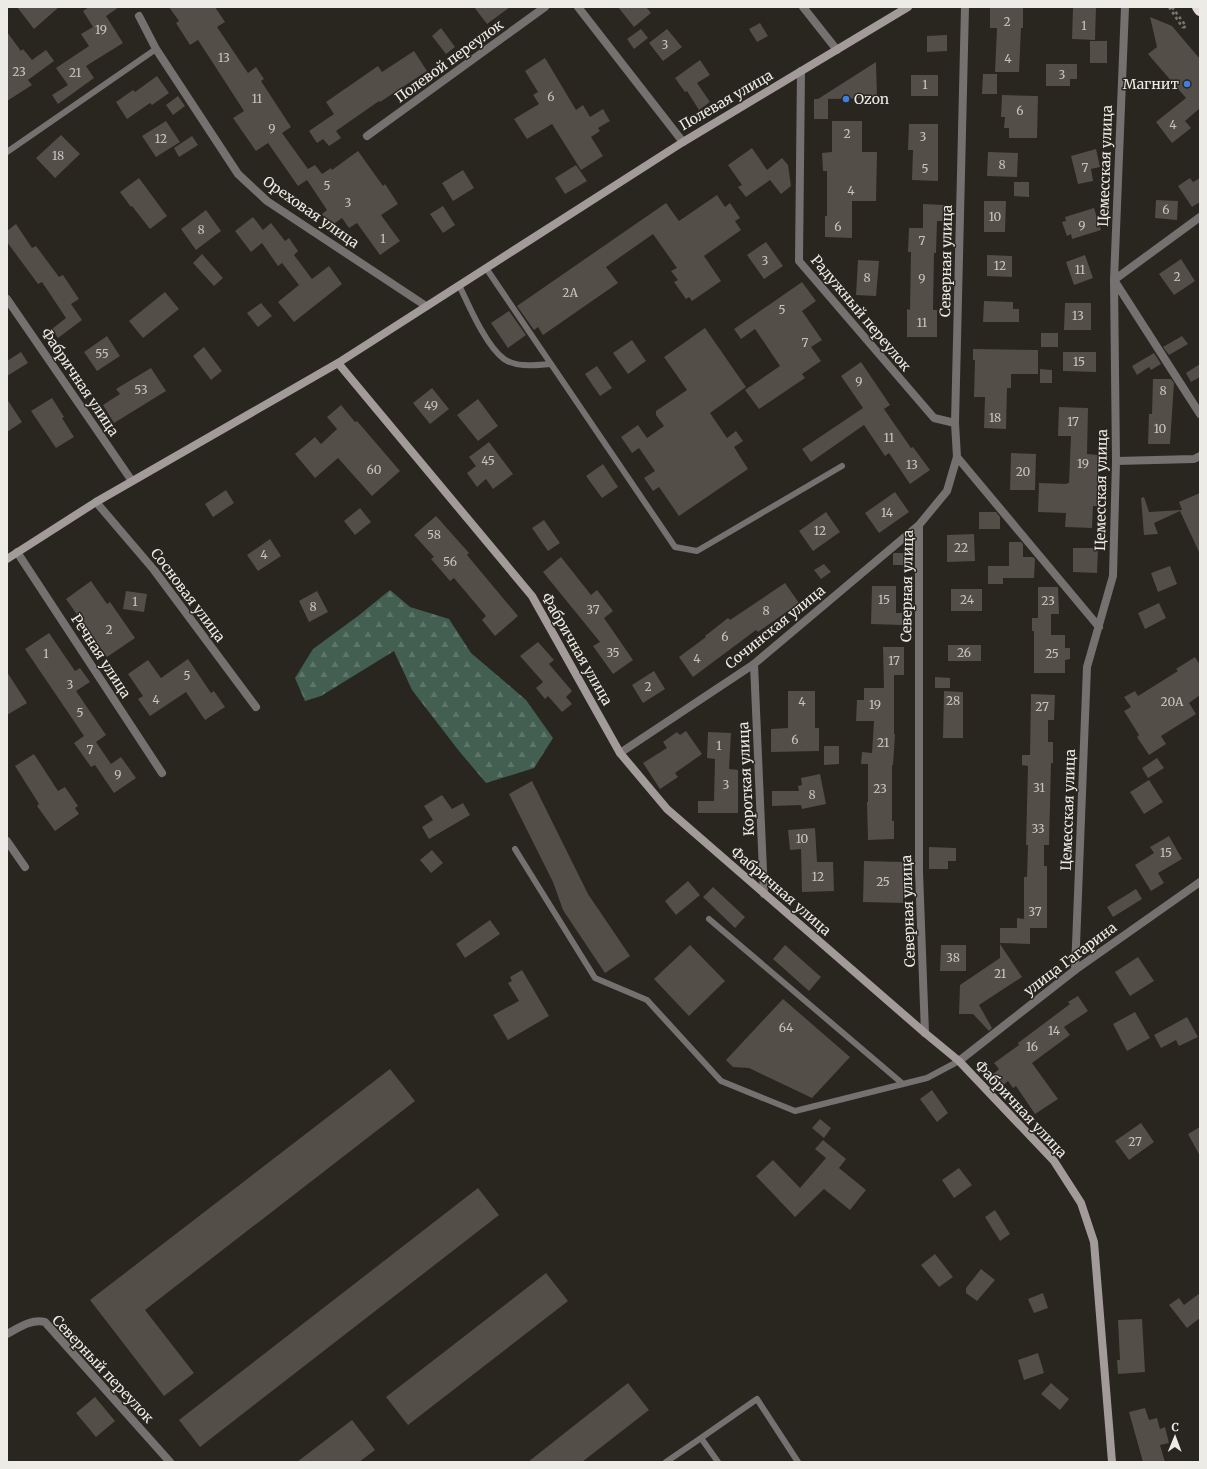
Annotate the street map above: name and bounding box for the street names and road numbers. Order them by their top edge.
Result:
street label: Полевой переулок [391,16,507,106]
street label: Полевая улица [676,66,776,134]
street label: Цемесская улица [1094,104,1116,227]
street label: Ореховая улица [259,172,363,252]
street label: Северная улица [936,204,956,317]
street label: Радужный переулок [807,251,915,375]
street label: Фабричная улица [37,324,123,440]
street label: Цемесская улица [1091,428,1111,551]
street label: Северная улица [897,529,917,642]
street label: Сосновая улица [147,544,229,646]
street label: Сочинская улица [721,581,829,673]
street label: Фабричная улица [537,590,617,709]
street label: Речная улица [67,610,135,702]
street label: Короткая улица [734,721,758,837]
street label: Цемесская улица [1057,748,1079,871]
street label: Фабричная улица [727,843,835,940]
street label: Северная улица [897,854,919,967]
street label: улица Гагарина [1020,918,1120,1000]
street label: Фабричная улица [971,1056,1071,1162]
street label: Северный переулок [48,1311,158,1427]

